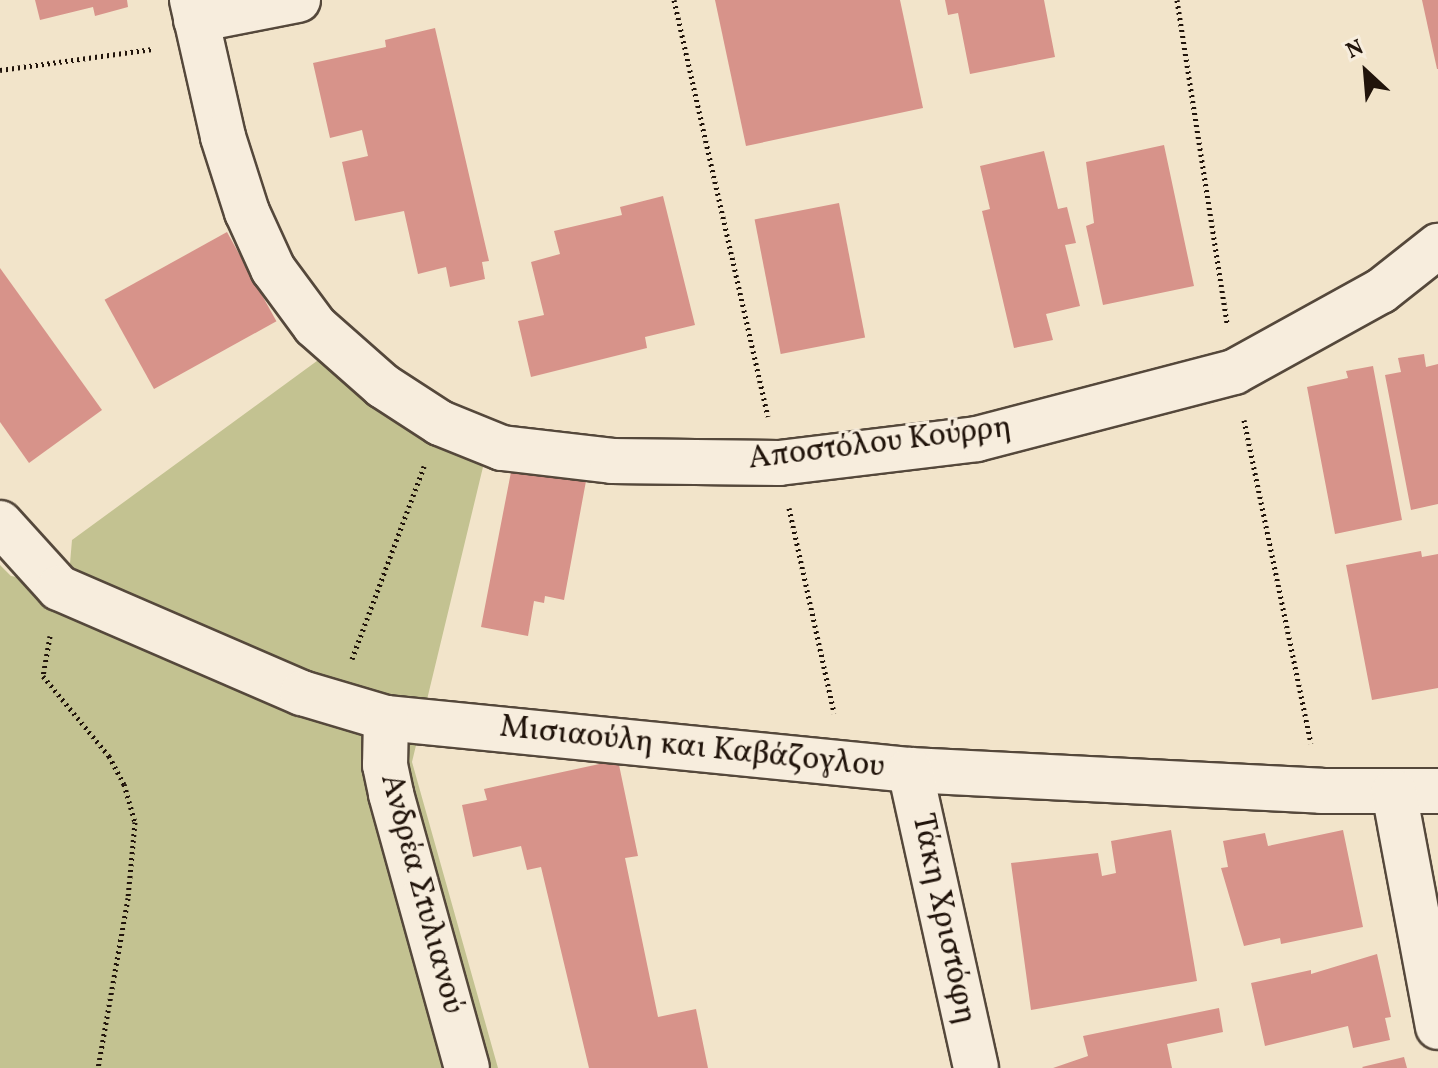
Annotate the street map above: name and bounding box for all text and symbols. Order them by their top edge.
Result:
north arrow [1326,32,1406,112]
text: N [1341,33,1369,67]
street label: Αποστόλου Κούρρη [746,409,1014,479]
street label: Μισιαούλη και Καβάζογλου [498,709,886,787]
street label: Ανδρέα Στυλιανού [371,770,471,1018]
street label: Τάκη Χριστόφη [902,810,984,1028]

